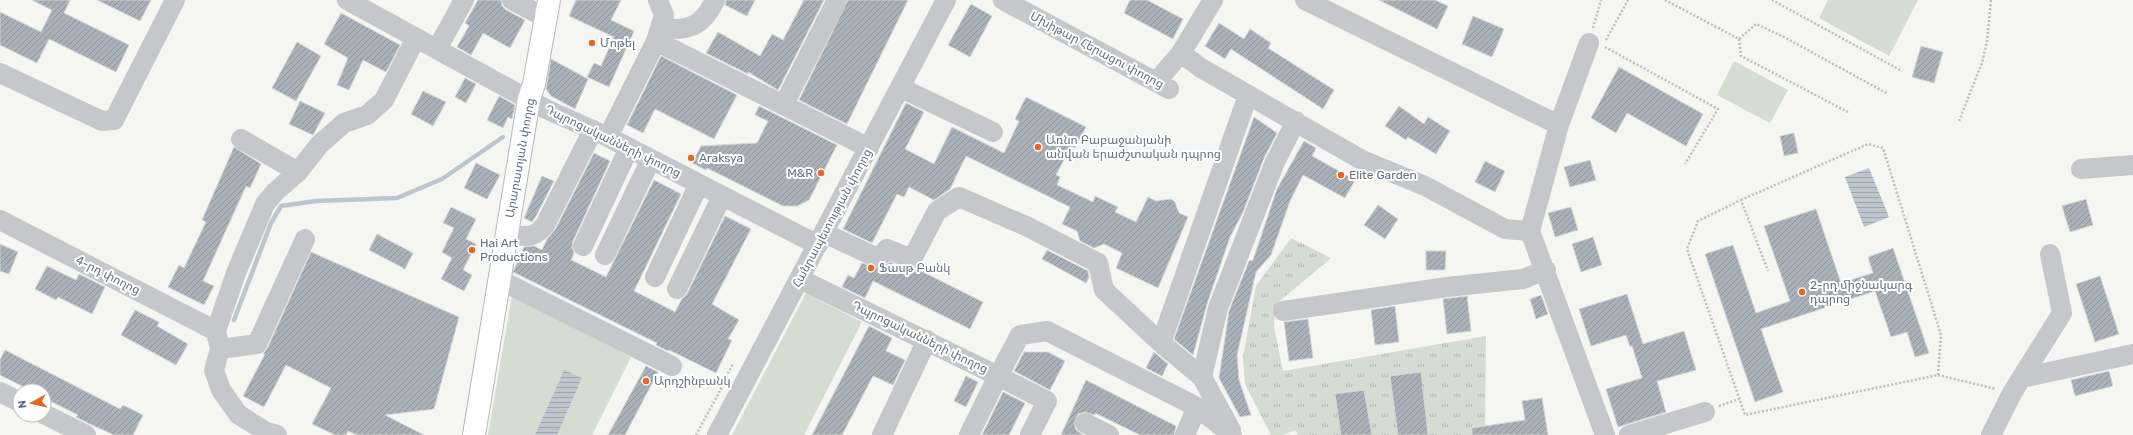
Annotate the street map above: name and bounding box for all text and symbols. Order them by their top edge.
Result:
street label: Մխիթար Հերացու փողոց [1028,9,1166,91]
place label: Մոթել [600,36,636,50]
marker: Մոթել [587,38,597,48]
street label: Արարատյան փողոց [503,97,537,219]
street label: Դպրոցականների փողոց [543,102,683,180]
place label: Առնո Բաբաջանյանի անվան երաժշտական դպրոց [1046,133,1221,161]
marker: Առնո Բաբաջանյանի անվան երաժշտական դպրոց [1033,142,1043,152]
street label: Հանրապետության փողոց [789,146,875,290]
place label: Araksya [699,151,743,165]
marker: Araksya [686,153,696,163]
place label: M&R [787,166,813,180]
marker: M&R [816,168,826,178]
place label: Elite Garden [1349,168,1417,182]
marker: Elite Garden [1336,170,1346,180]
place label: Hai Art Productions [480,236,548,264]
marker: Hai Art Productions [467,245,477,255]
street label: 4-րդ փողոց [73,253,143,297]
place label: Ֆասթ Բանկ [879,261,950,275]
marker: Ֆասթ Բանկ [866,263,876,273]
place label: 2-րդ միջնակարգ դպրոց [1810,278,1913,306]
marker: 2-րդ միջնակարգ դպրոց [1797,287,1807,297]
street label: Դպրոցականների փողոց [850,298,990,376]
place label: Արդշինբանկ [654,374,731,388]
marker: Արդշինբանկ [641,376,651,386]
north arrow [12,383,52,423]
text: N [16,399,30,409]

